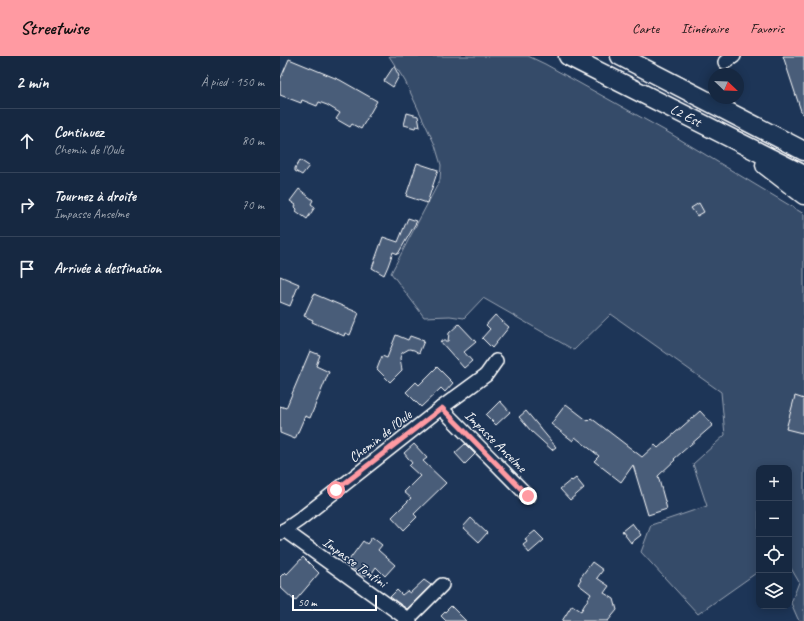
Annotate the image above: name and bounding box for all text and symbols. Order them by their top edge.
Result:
text: Streetwise [20,16,88,40]
text: Carte [632,20,659,37]
text: Itinéraire [681,20,728,37]
text: Favoris [750,20,784,37]
north arrow [708,68,744,104]
text: 2 min [16,72,49,93]
text: À pied · 150 m [201,74,264,90]
street label: L2 Est [667,101,705,131]
text: Continuez [54,123,104,142]
icon: ahead [16,130,38,152]
text: 80 m [242,133,264,149]
text: Chemin de l'Oule [54,142,124,158]
text: Tournez à droite [54,187,136,206]
icon: right [16,194,38,216]
text: 70 m [242,197,264,213]
text: Impasse Anselme [54,206,129,222]
icon: arrive [16,258,38,280]
text: Arrivée à destination [54,259,162,278]
street label: Chemin de l'Oule [345,406,416,466]
street label: Impasse Anselme [461,407,531,477]
map controls [756,465,792,609]
button: + [756,465,792,501]
route start [327,481,345,499]
route end [519,487,537,505]
button: − [756,501,792,537]
street label: Impasse Tontini [319,533,392,593]
button: locate [756,537,792,573]
button: layers [756,573,792,609]
scale bar [292,593,377,612]
text: 50 m [298,595,317,609]

